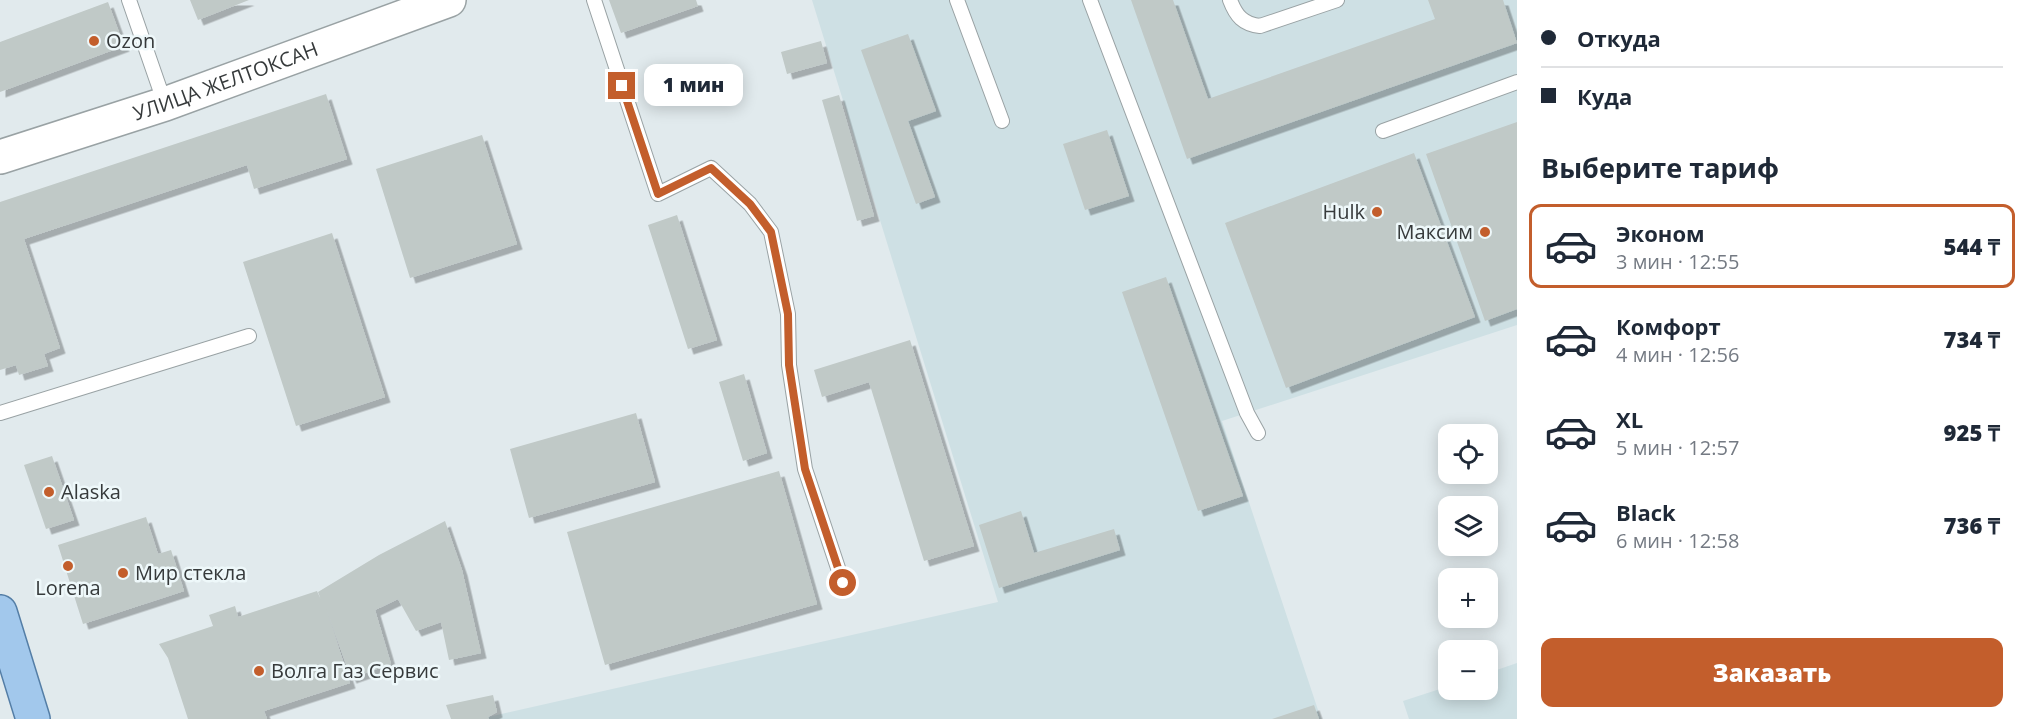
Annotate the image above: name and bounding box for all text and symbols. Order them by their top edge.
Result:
text: Откуда [1577,23,1661,53]
place label: Ozon [106,27,155,54]
marker: Ozon [87,34,101,48]
street label: УЛИЦА ЖЕЛТОКСАН [129,35,322,126]
callout: 1 мин [643,65,742,107]
text: 1 мин [663,71,724,98]
route end [608,72,635,99]
text: Куда [1577,81,1632,111]
text: Выберите тариф [1541,149,1779,186]
place label: Hulk [1322,198,1365,225]
marker: Hulk [1370,205,1384,219]
place label: Максим [1397,218,1473,245]
text: Эконом [1616,218,1705,248]
icon: car [1544,219,1598,273]
marker: Максим [1478,225,1492,239]
text: 544 ₸ [1944,231,2000,261]
text: 3 мин · 12:55 [1616,248,1739,275]
text: Комфорт [1616,311,1721,341]
icon: car [1544,312,1598,366]
text: 734 ₸ [1944,324,2000,354]
text: 4 мин · 12:56 [1616,341,1739,368]
text: XL [1616,404,1643,434]
icon: car [1544,405,1598,459]
text: 925 ₸ [1944,417,2000,447]
map controls [1438,424,1498,700]
button: locate [1438,424,1498,484]
text: 5 мин · 12:57 [1616,434,1739,461]
place label: Alaska [61,478,121,505]
marker: Alaska [42,485,56,499]
button: layers [1438,496,1498,556]
text: Black [1616,497,1676,527]
icon: car [1544,498,1598,552]
text: 736 ₸ [1944,510,2000,540]
text: 6 мин · 12:58 [1616,527,1739,554]
marker: Lorena [61,559,75,573]
place label: Мир стекла [135,559,246,586]
marker: Мир стекла [116,566,130,580]
button: + [1438,568,1498,628]
route start [829,569,856,596]
place label: Lorena [35,574,101,601]
button: Заказать [1541,638,2003,707]
button: − [1438,640,1498,700]
place label: Волга Газ Сервис [271,657,439,684]
marker: Волга Газ Сервис [252,664,266,678]

